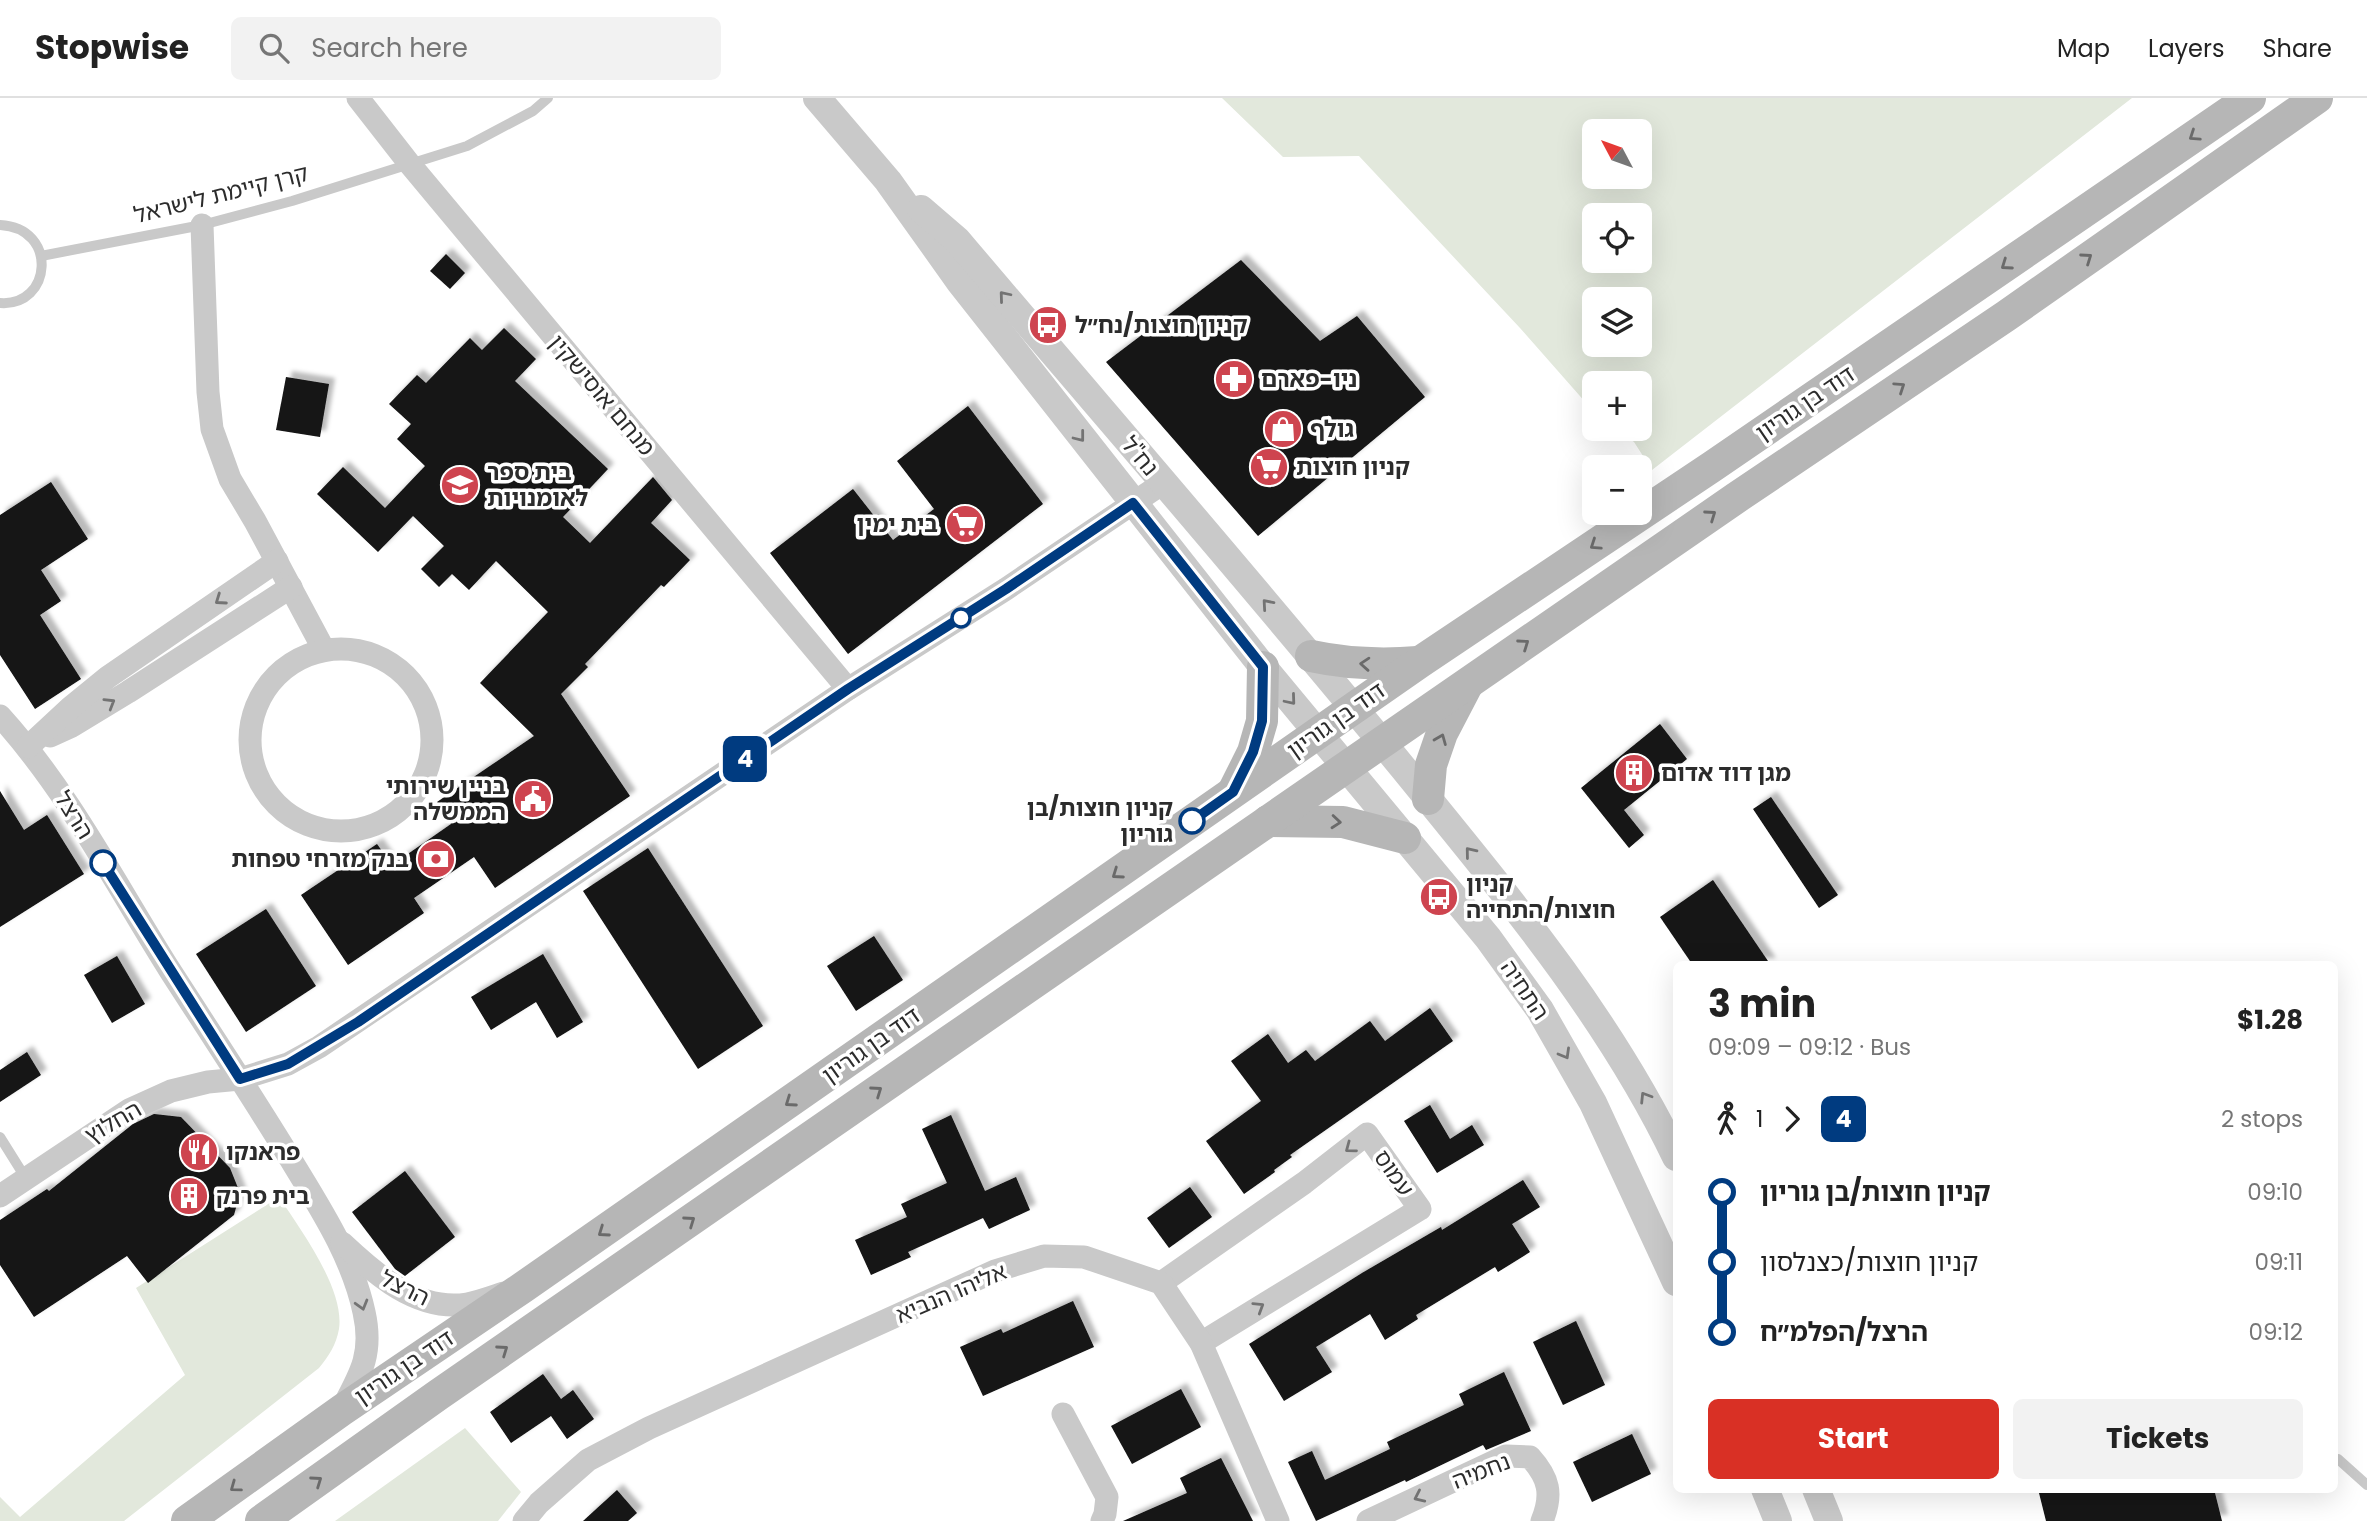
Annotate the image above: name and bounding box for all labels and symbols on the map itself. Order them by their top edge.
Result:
north arrow [1582,119,1652,189]
one-way arrow [2188,128,2201,141]
street label: קרן קיימת לישראל [130,157,312,231]
one-way arrow [2079,254,2092,266]
one-way arrow [2001,257,2014,269]
one-way arrow [1000,291,1012,304]
bus stop icon: קניון חוצות/נח״ל [1027,304,1069,346]
place label: קניון חוצות/נח״ל [1075,309,1247,341]
street label: מנחם אוסישקין [542,327,662,463]
pharmacy icon: ניו-פארם [1213,358,1255,400]
street label: דוד בן גוריון [1749,358,1861,448]
place label: ניו-פארם [1261,363,1357,395]
one-way arrow [1892,383,1905,395]
shop icon: גולף [1262,408,1304,450]
place label: גולף [1310,413,1354,445]
one-way arrow [1072,429,1085,441]
street label: נח"ל [1114,429,1166,483]
supermarket icon: קניון חוצות [1248,446,1290,488]
place label: קניון חוצות [1296,451,1410,483]
place label: בית ספר לאומנויות [487,456,589,514]
school or university icon: בית ספר לאומנויות [439,464,481,506]
supermarket icon: בית ימין [944,503,986,545]
place label: בית ימין [856,508,938,540]
one-way arrow [1703,511,1716,523]
one-way arrow [1590,536,1603,549]
one-way arrow [215,592,228,605]
one-way arrow [1263,599,1275,612]
unlabelled marker [951,608,971,628]
one-way arrow [1516,640,1529,652]
one-way arrow [1359,657,1370,672]
street label: דוד בן גוריון [1280,674,1392,766]
one-way arrow [1283,691,1295,704]
one-way arrow [102,699,115,712]
one-way arrow [1432,733,1446,745]
line badge: 4 [722,736,768,782]
building icon: מגן דוד אדום [1613,752,1655,794]
place label: מגן דוד אדום [1661,757,1791,789]
place label: בניין שירותי הממשלה [386,770,506,828]
public building icon: בניין שירותי הממשלה [512,778,554,820]
street label: הרצל [47,785,101,845]
place label: קניון חוצות/בן גוריון [1027,792,1173,850]
marker: קניון חוצות/בן גוריון [1179,808,1205,834]
one-way arrow [1331,814,1342,829]
bank icon: בנק מזרחי טפחות [415,838,457,880]
place label: בנק מזרחי טפחות [231,843,409,875]
one-way arrow [1466,847,1479,860]
unlabelled marker [90,850,116,876]
one-way arrow [1112,866,1125,878]
place label: קניון חוצות/התחייה [1466,868,1615,926]
bus stop icon: קניון חוצות/התחייה [1418,876,1460,918]
street label: התחיה [1493,954,1557,1026]
street label: דוד בן גוריון [815,999,927,1091]
one-way arrow [1557,1047,1570,1059]
one-way arrow [869,1087,882,1099]
one-way arrow [1641,1091,1654,1104]
street label: החלוץ [79,1093,147,1151]
one-way arrow [785,1094,798,1106]
restaurant icon: פראנקו [178,1131,220,1173]
place label: פראנקו [226,1136,301,1168]
one-way arrow [1345,1139,1358,1152]
street label: עמוס [1366,1143,1422,1203]
building icon: בית פרנק [168,1175,210,1217]
place label: בית פרנק [216,1180,310,1212]
one-way arrow [682,1217,695,1229]
one-way arrow [598,1224,611,1236]
street label: אליהו הנביא [891,1255,1011,1331]
street label: הרצל [375,1262,435,1314]
one-way arrow [353,1299,368,1311]
one-way arrow [1252,1302,1265,1315]
street label: דוד בן גוריון [348,1322,460,1412]
one-way arrow [495,1346,508,1359]
street label: נחמיה [1447,1445,1515,1497]
one-way arrow [309,1477,322,1490]
one-way arrow [230,1478,242,1491]
one-way arrow [1414,1488,1426,1502]

